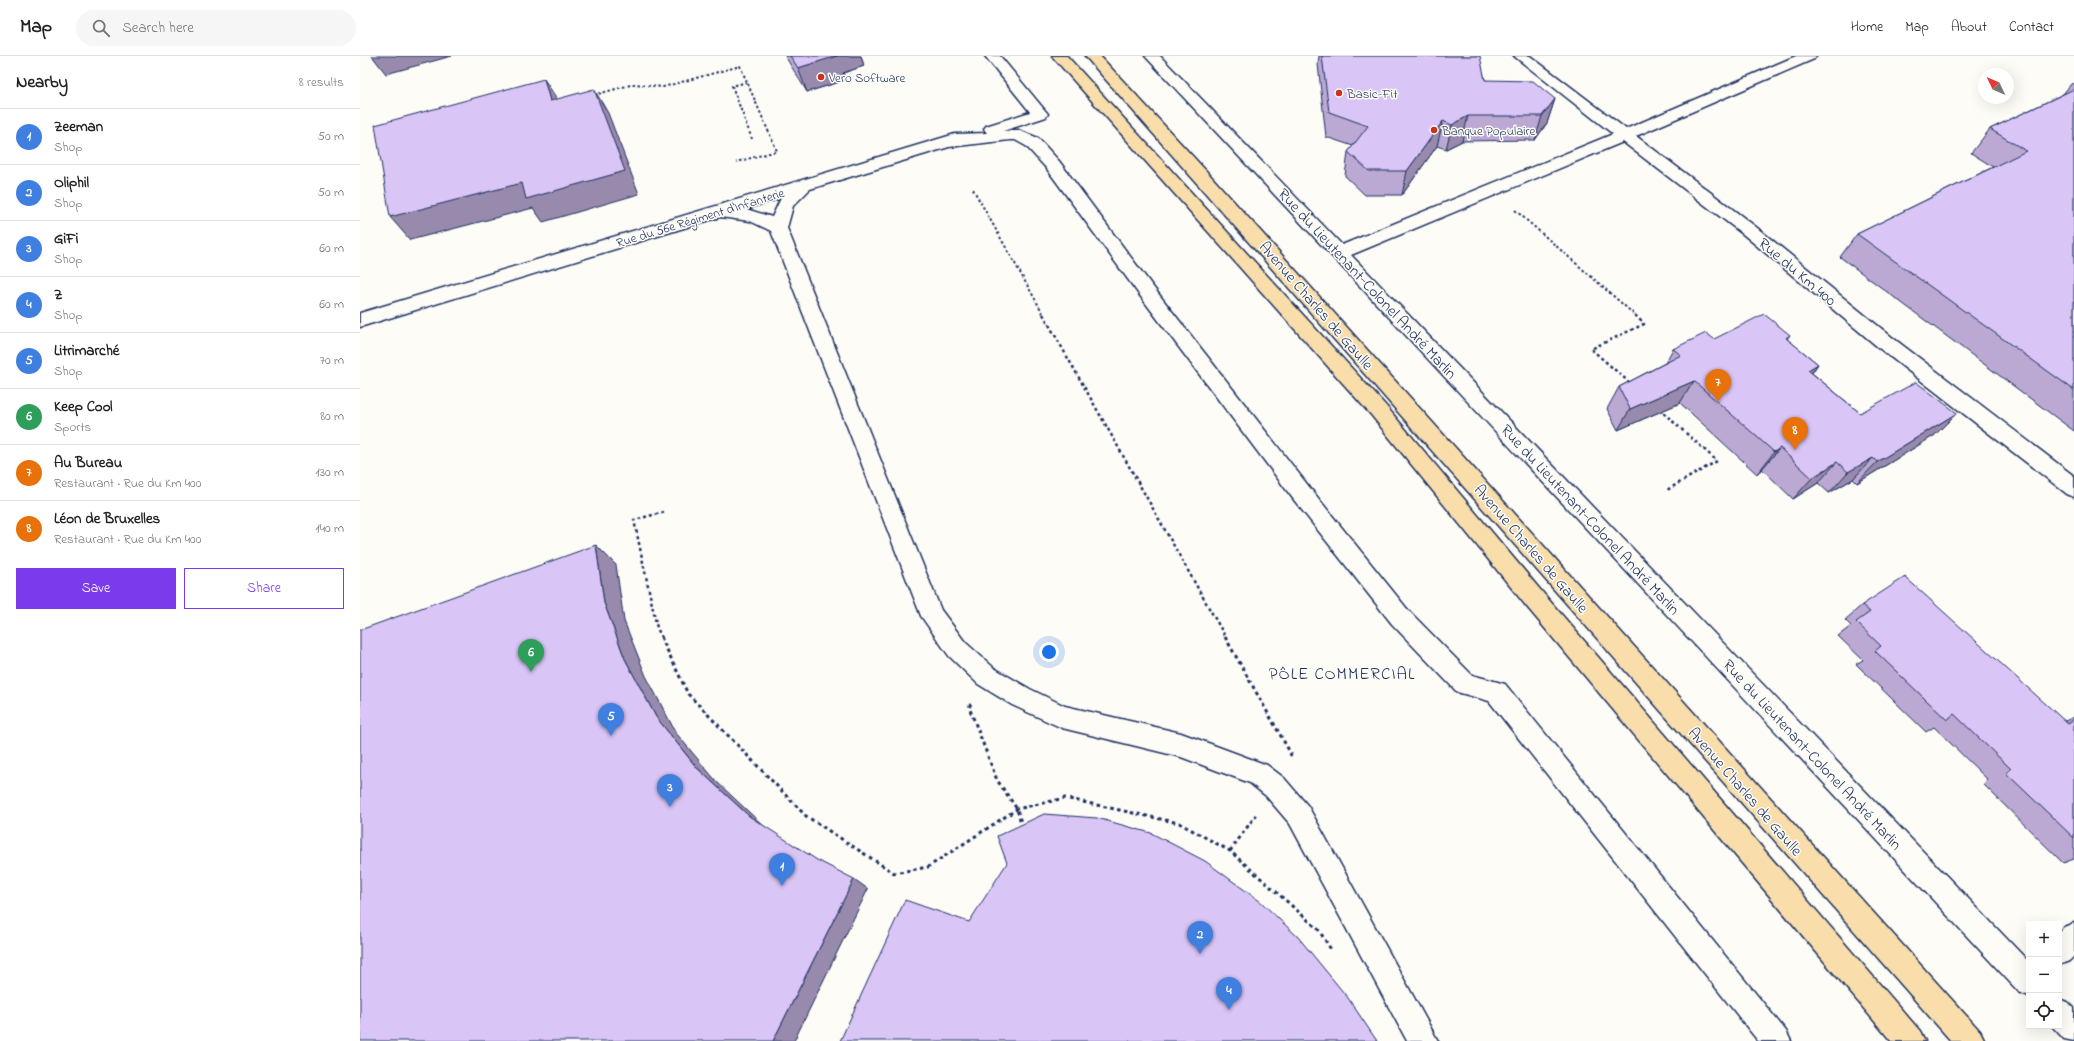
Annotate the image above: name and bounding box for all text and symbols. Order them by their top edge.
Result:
search box [76,10,356,46]
text: Map [20,14,52,41]
icon: search [90,17,112,39]
text: Search here [122,17,194,39]
text: Home [1851,17,1883,38]
text: Map [1905,17,1929,38]
text: About [1951,17,1987,38]
text: Contact [2009,17,2054,38]
north arrow [1978,68,2014,104]
place label: Vero Software [828,69,906,88]
text: Nearby [16,70,68,95]
marker: Vero Software [816,72,826,82]
text: 8 results [299,73,344,92]
place label: Basic-Fit [1346,85,1398,104]
marker: Basic-Fit [1334,88,1344,98]
text: Zeeman [54,116,103,138]
place label: Banque Populaire [1441,122,1536,141]
marker: Banque Populaire [1429,125,1439,135]
text: 1 [27,127,31,146]
text: 50 m [318,127,344,146]
text: Shop [54,138,82,157]
text: Oliphil [54,172,89,194]
text: 2 [26,183,32,202]
text: 50 m [318,183,344,202]
street label: Rue du Lieutenant-Colonel André Marlin [1271,183,1462,385]
street label: Rue du 56e Régiment d'Infanterie [614,184,787,254]
text: Shop [54,194,82,213]
text: GiFi [54,228,79,250]
street label: Rue du Km 400 [1752,233,1841,313]
street label: Avenue Charles de Gaulle [1253,236,1379,377]
text: 3 [26,239,32,258]
text: 60 m [319,239,344,258]
text: Shop [54,250,82,269]
text: Z [54,284,63,306]
text: 4 [26,295,32,314]
text: 60 m [319,295,344,314]
text: Shop [54,306,82,325]
text: Litrimarché [54,340,120,362]
text: 5 [25,351,33,370]
text: 70 m [320,351,344,370]
text: Shop [54,362,82,381]
pin: 7 [1705,369,1731,402]
text: Keep Cool [54,396,113,418]
text: 6 [26,407,32,426]
text: 80 m [320,407,344,426]
pin: 8 [1782,417,1808,450]
text: Sports [54,418,91,437]
street label: Rue du Lieutenant-Colonel André Marlin [1494,419,1685,621]
text: Au Bureau [54,452,122,474]
text: 7 [26,463,32,482]
text: 130 m [316,463,344,482]
text: Restaurant · Rue du Km 400 [54,474,201,493]
street label: Avenue Charles de Gaulle [1468,479,1594,620]
text: Léon de Bruxelles [54,508,160,530]
text: 8 [27,519,31,538]
text: 140 m [316,519,344,538]
text: Restaurant · Rue du Km 400 [54,530,201,549]
button: Save [16,568,176,609]
button: Share [184,568,344,609]
pin: 6 [518,639,544,672]
your location [1039,642,1059,662]
street label: Rue du Lieutenant-Colonel André Marlin [1716,654,1907,856]
district label: PÔLE COMMERCIAL [1269,662,1415,687]
pin: 5 [598,703,624,736]
street label: Avenue Charles de Gaulle [1682,722,1808,863]
pin: 3 [657,774,683,807]
pin: 1 [769,853,795,886]
pin: 2 [1187,921,1213,954]
map controls [2026,921,2062,1029]
button: + [2026,921,2062,957]
button: − [2026,957,2062,993]
pin: 4 [1216,977,1242,1010]
button: locate [2026,993,2062,1029]

